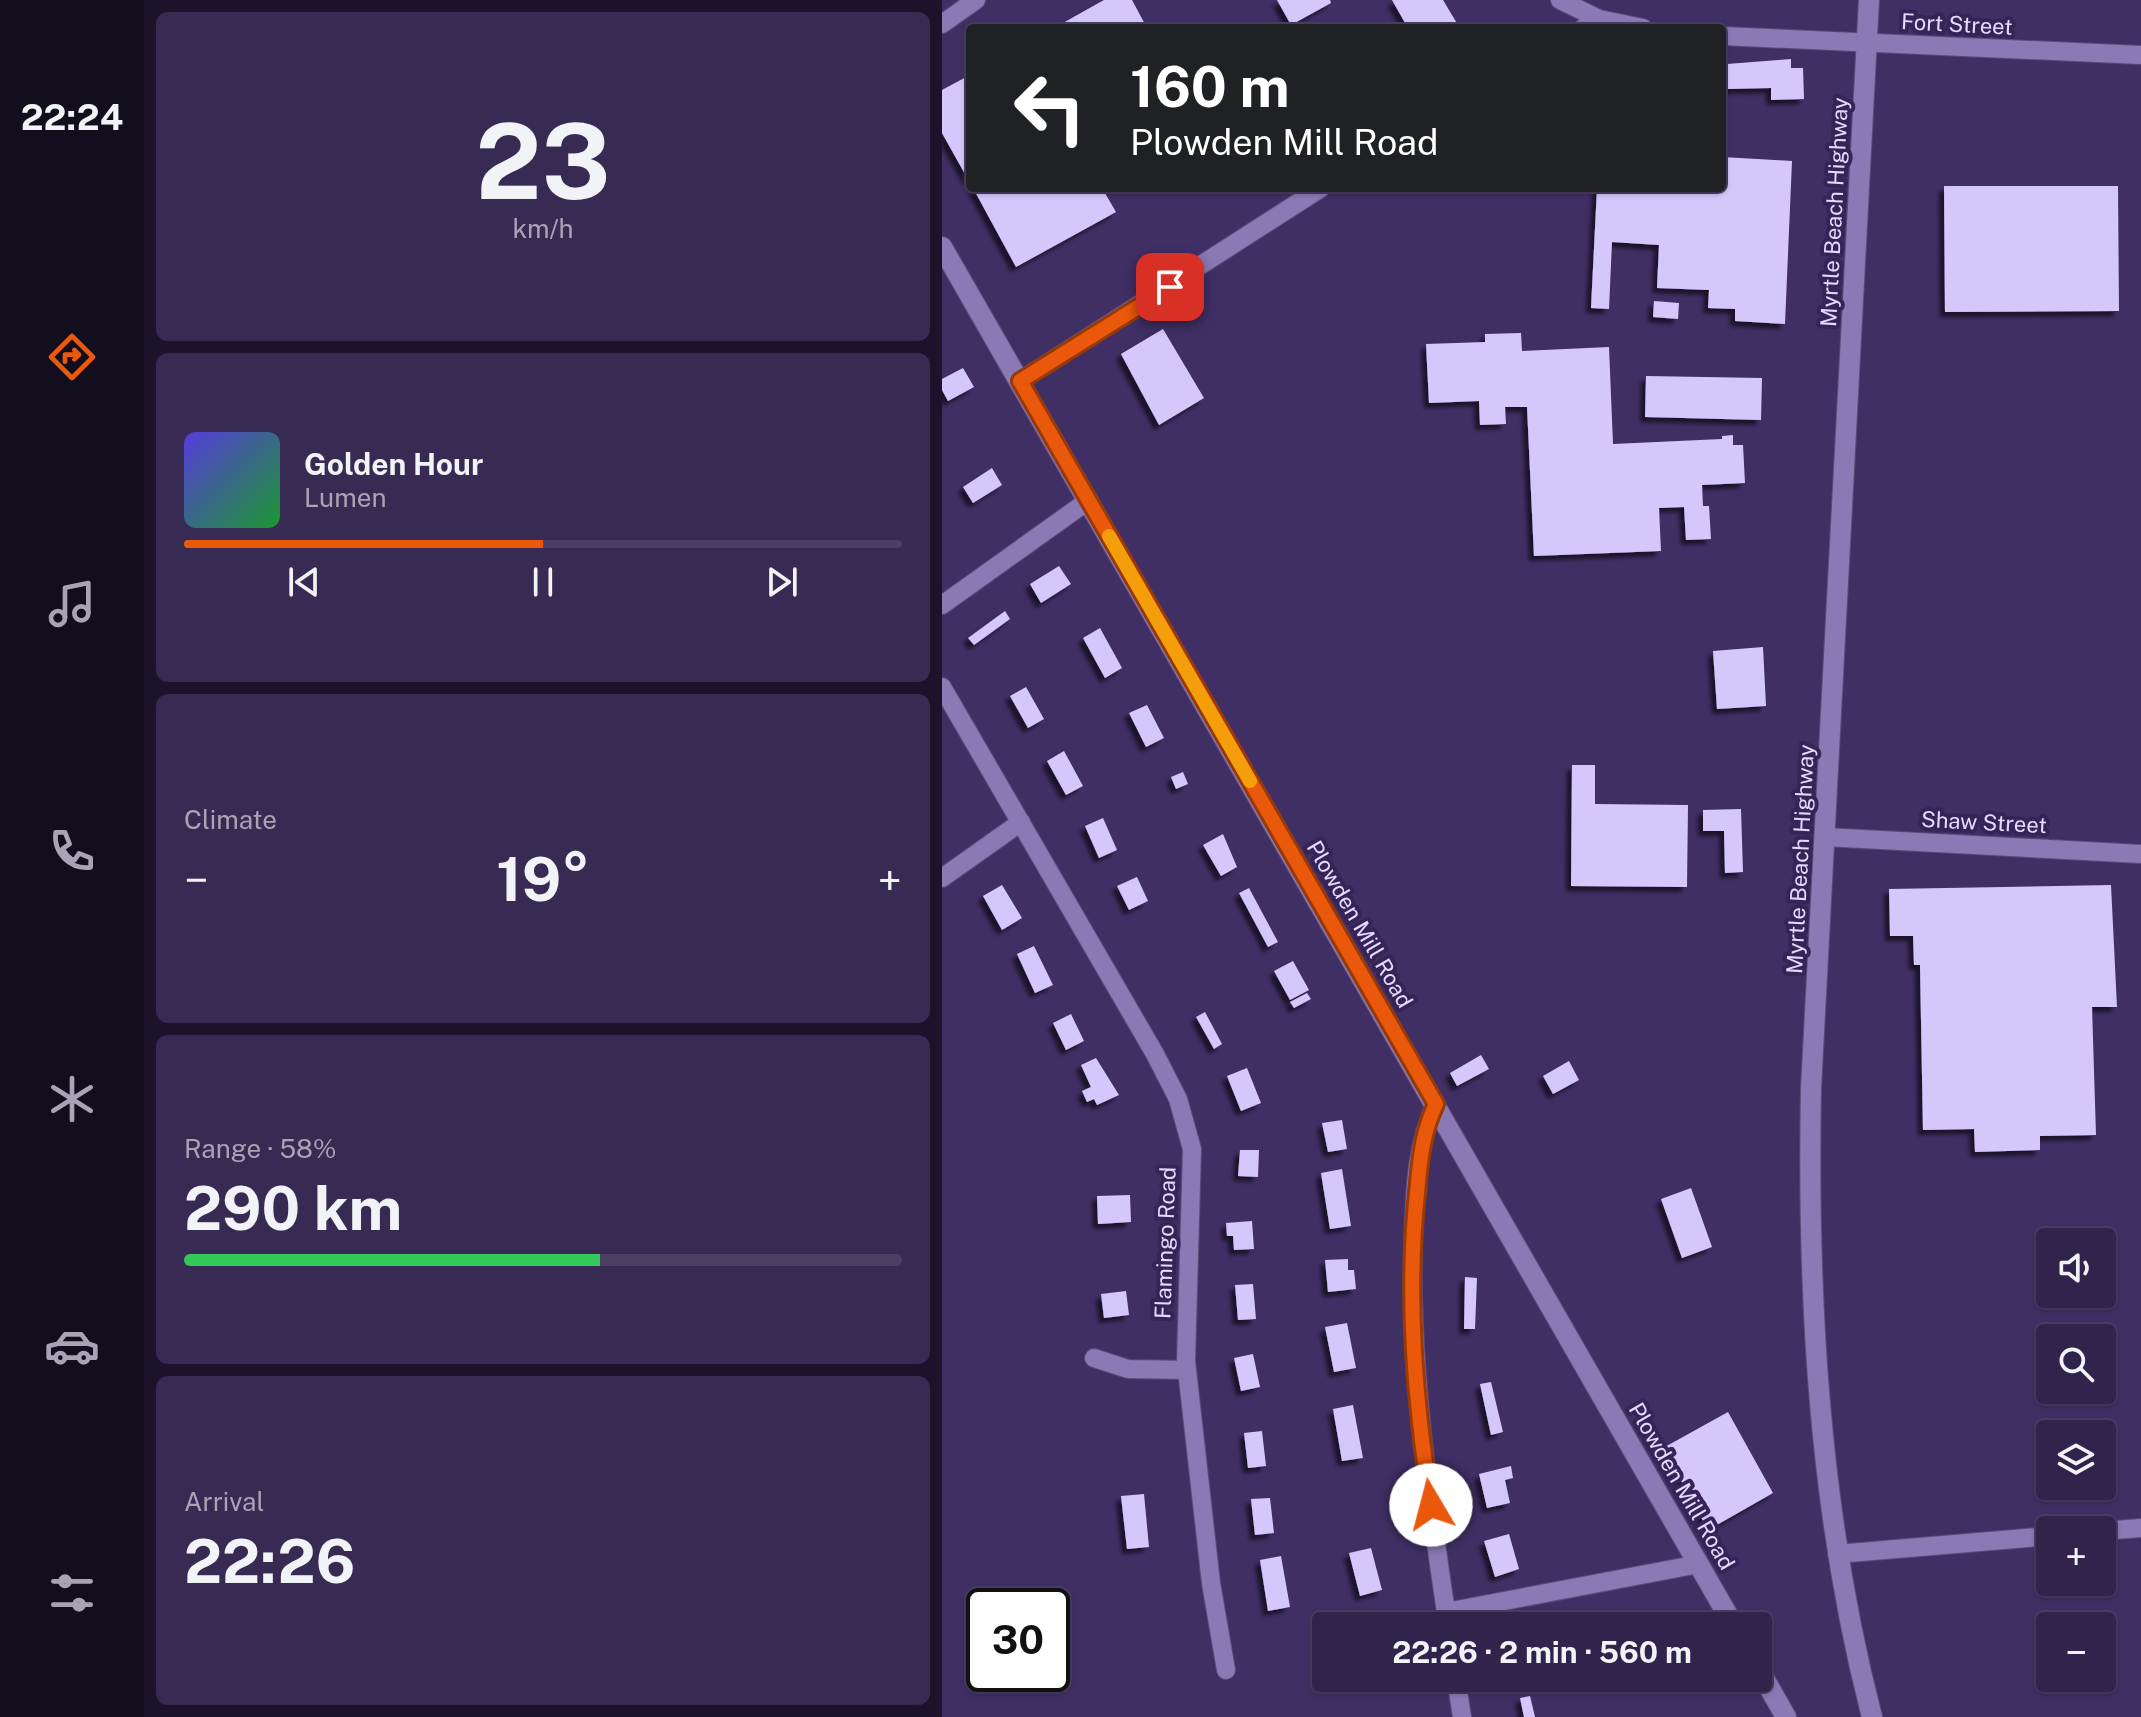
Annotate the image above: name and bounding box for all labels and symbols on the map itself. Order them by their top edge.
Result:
street label: Fort Street [1901,8,2013,40]
street label: Myrtle Beach Highway [1815,96,1853,327]
pin [1136,253,1204,321]
street label: Myrtle Beach Highway [1781,743,1819,974]
street label: Shaw Street [1920,806,2048,838]
street label: Plowden Mill Road [1302,836,1418,1012]
street label: Flamingo Road [1149,1166,1181,1320]
street label: Plowden Mill Road [1624,1398,1740,1574]
position arrow [1389,1463,1473,1547]
speed limit sign: 30 [966,1588,1070,1692]

